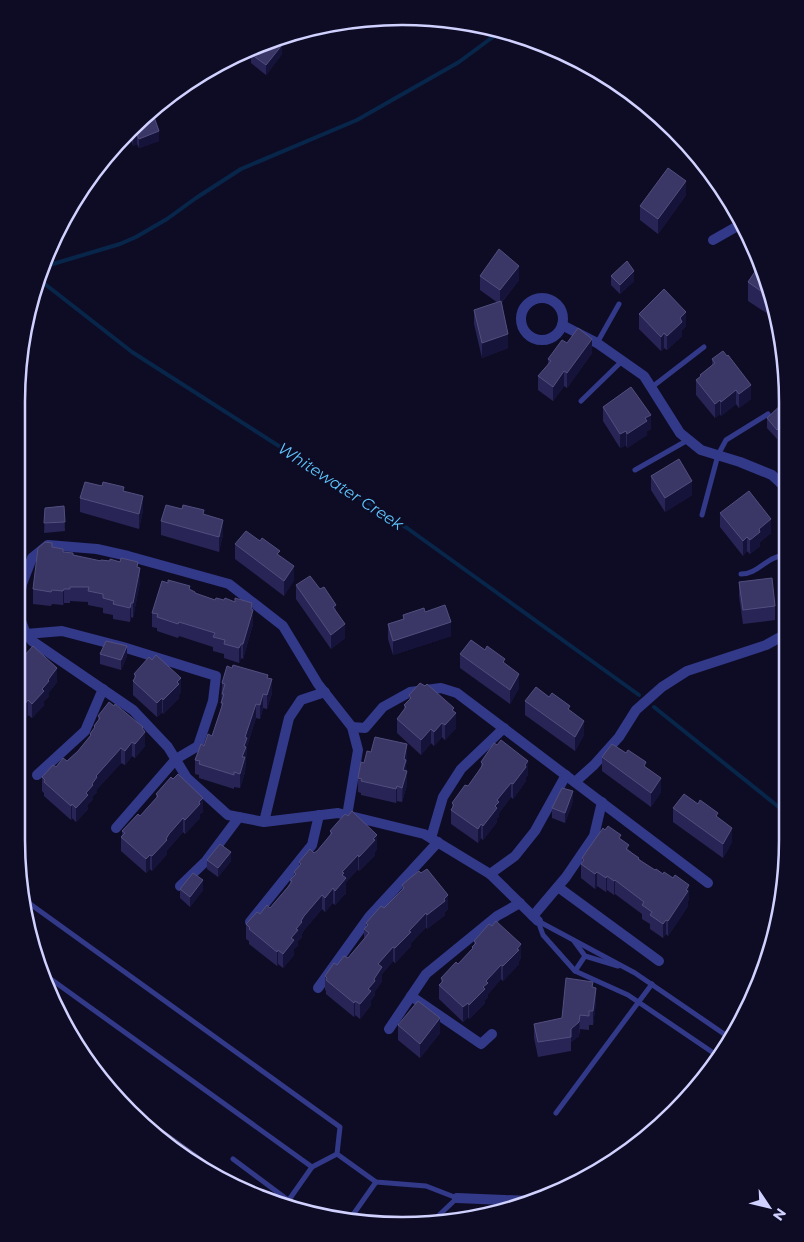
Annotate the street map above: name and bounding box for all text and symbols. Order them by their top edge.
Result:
water label: Whitewater Creek [274,439,408,535]
north arrow [744,1182,794,1232]
text: N [769,1205,790,1224]

